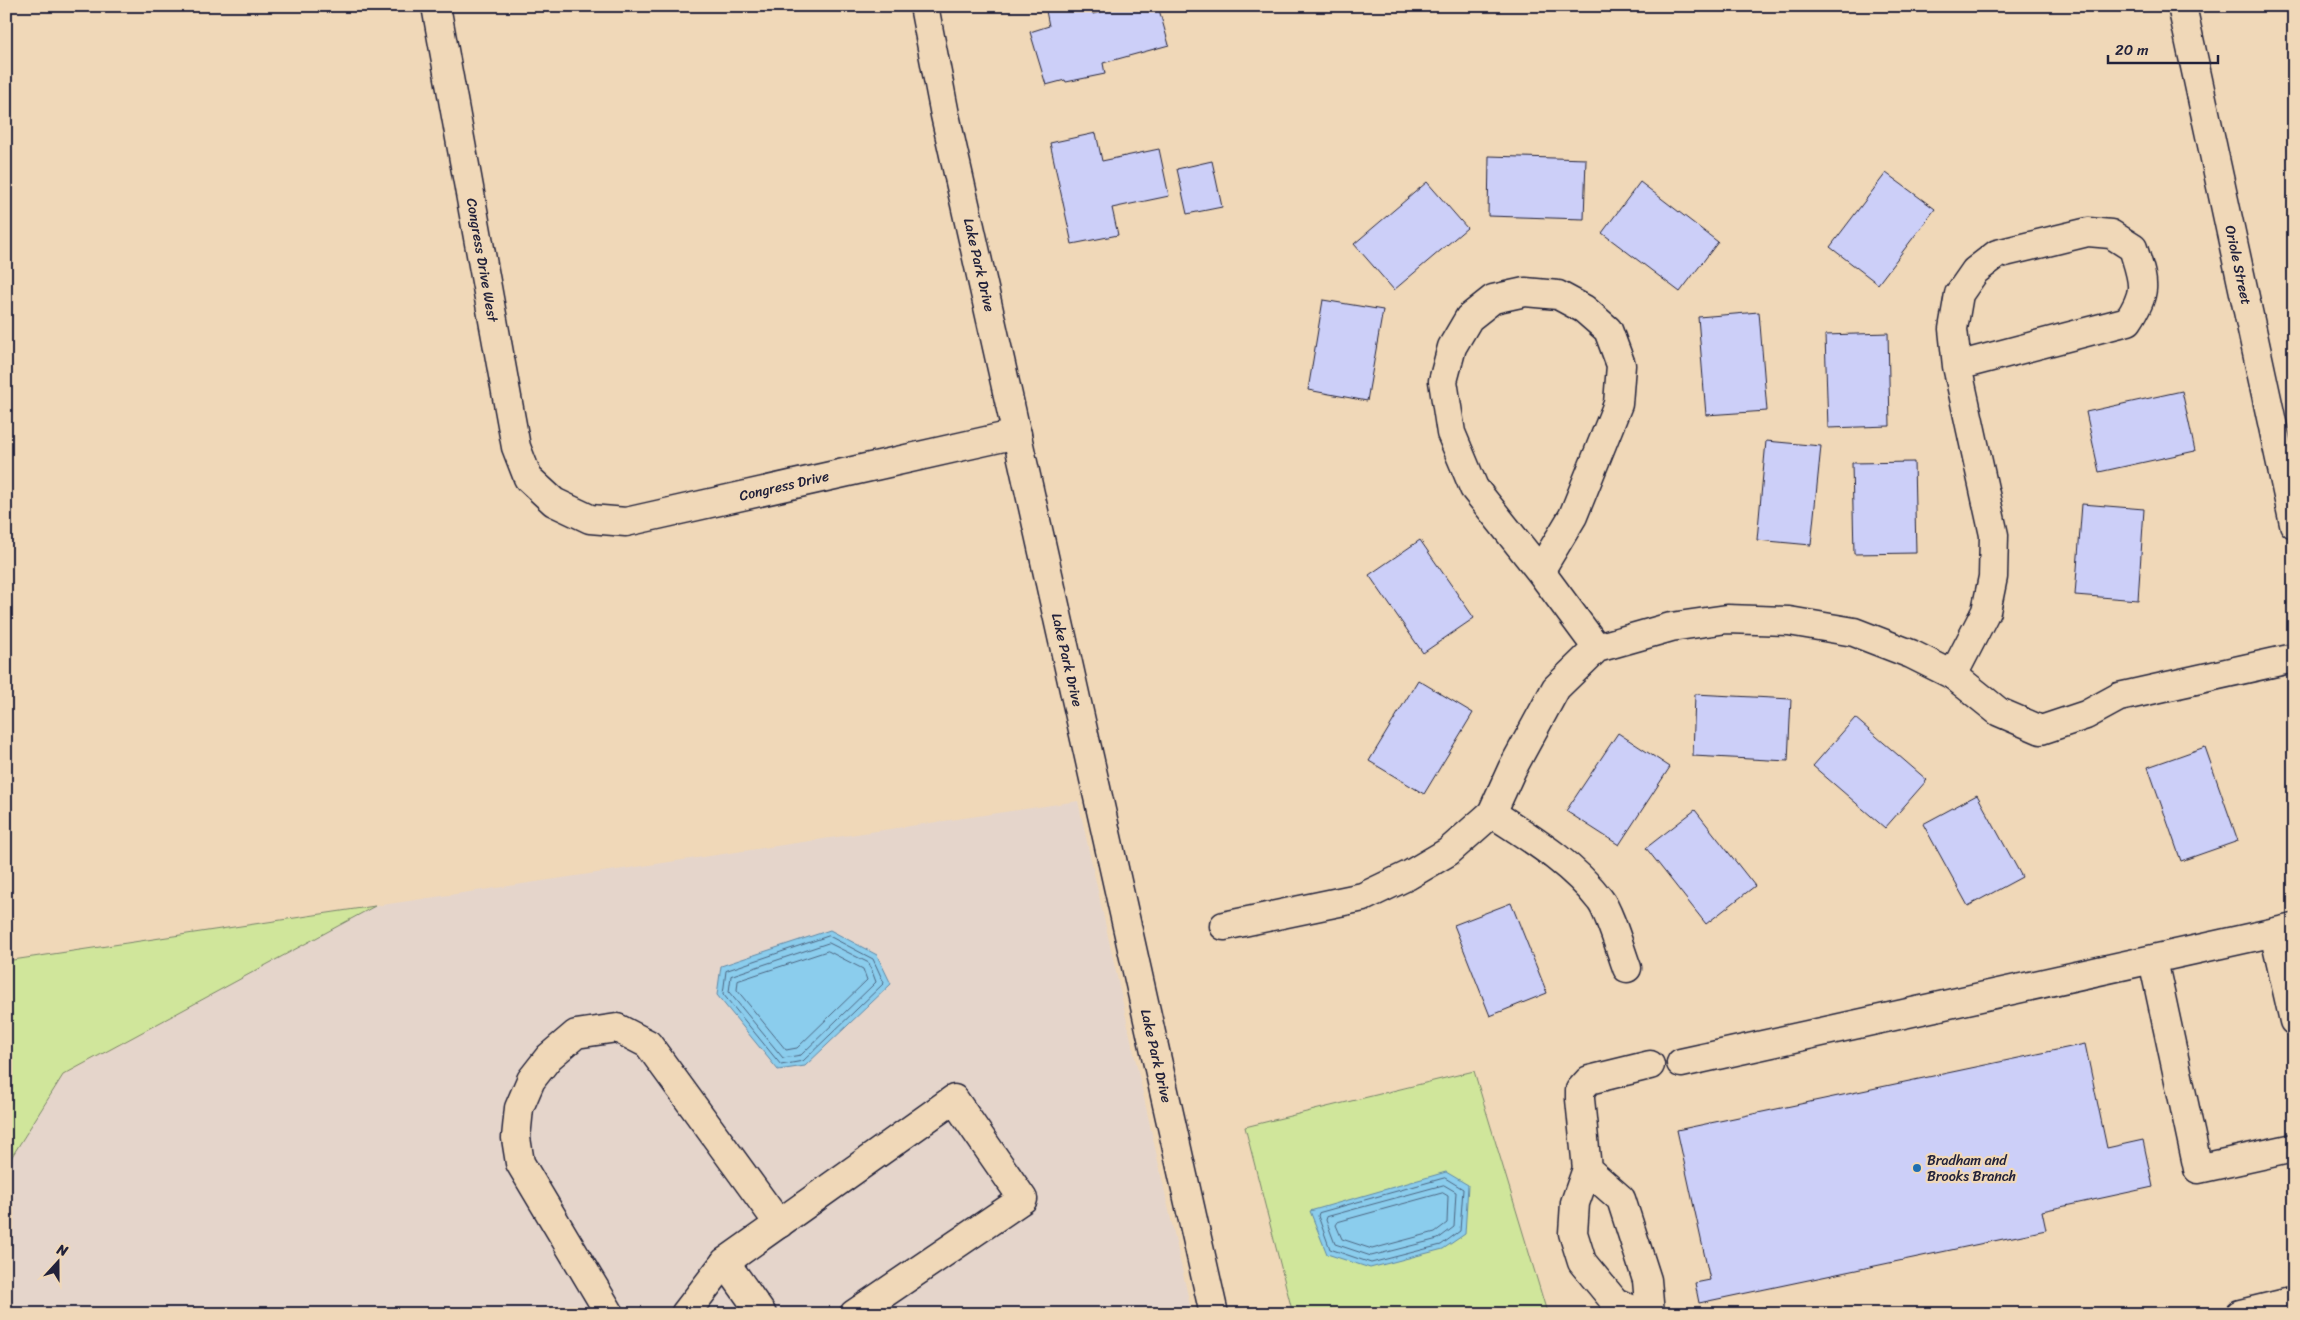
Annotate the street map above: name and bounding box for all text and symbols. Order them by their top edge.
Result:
scale bar [2108,32,2218,64]
text: 20 m [2115,37,2149,63]
street label: Congress Drive West [459,196,505,325]
street label: Lake Park Drive [956,216,1002,314]
street label: Oriole Street [2217,223,2259,307]
street label: Congress Drive [737,464,831,508]
street label: Lake Park Drive [1044,611,1090,709]
street label: Lake Park Drive [1133,1007,1179,1105]
place label: Bradham and Brooks Branch [1927,1148,2016,1189]
marker: Bradham and Brooks Branch [1911,1162,1923,1174]
text: N [53,1237,72,1264]
north arrow [32,1238,82,1288]

